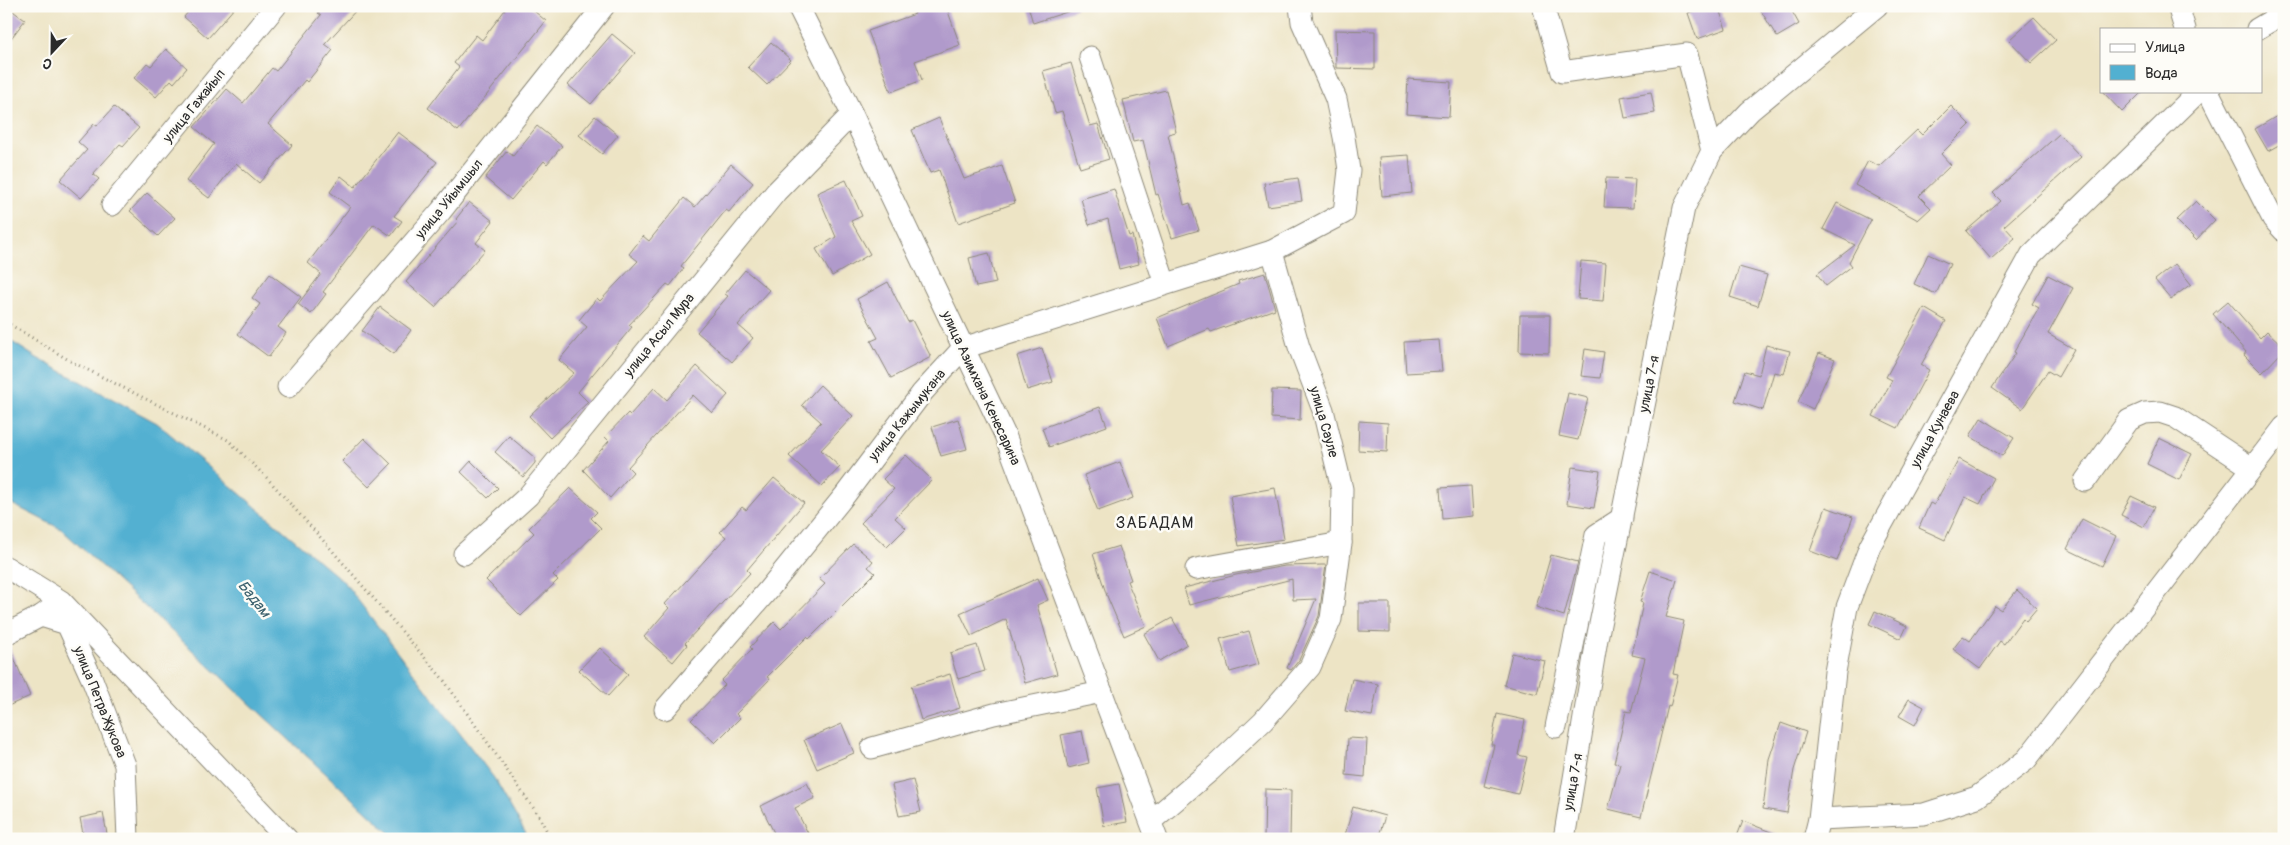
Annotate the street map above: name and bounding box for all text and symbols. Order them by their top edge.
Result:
north arrow [28,28,78,78]
legend [2100,28,2262,92]
text: Улица [2145,38,2185,57]
text: С [40,54,55,73]
text: Вода [2145,64,2178,83]
street label: улица Гажайып [159,66,229,147]
street label: улица Уйымшыл [411,156,486,243]
street label: улица Асыл Мура [619,290,698,381]
street label: улица Азимхана Кенесарина [937,307,1024,468]
street label: улица 7-я [1635,354,1663,415]
street label: улица Кажымукана [864,366,949,465]
street label: улица Сауле [1305,383,1342,460]
street label: улица Кунаева [1906,387,1963,471]
district label: ЗАБАДАМ [1116,513,1194,533]
water label: Бадам [233,577,275,622]
street label: улица Петра Жукова [69,643,130,760]
street label: улица 7-я [1559,752,1586,813]

